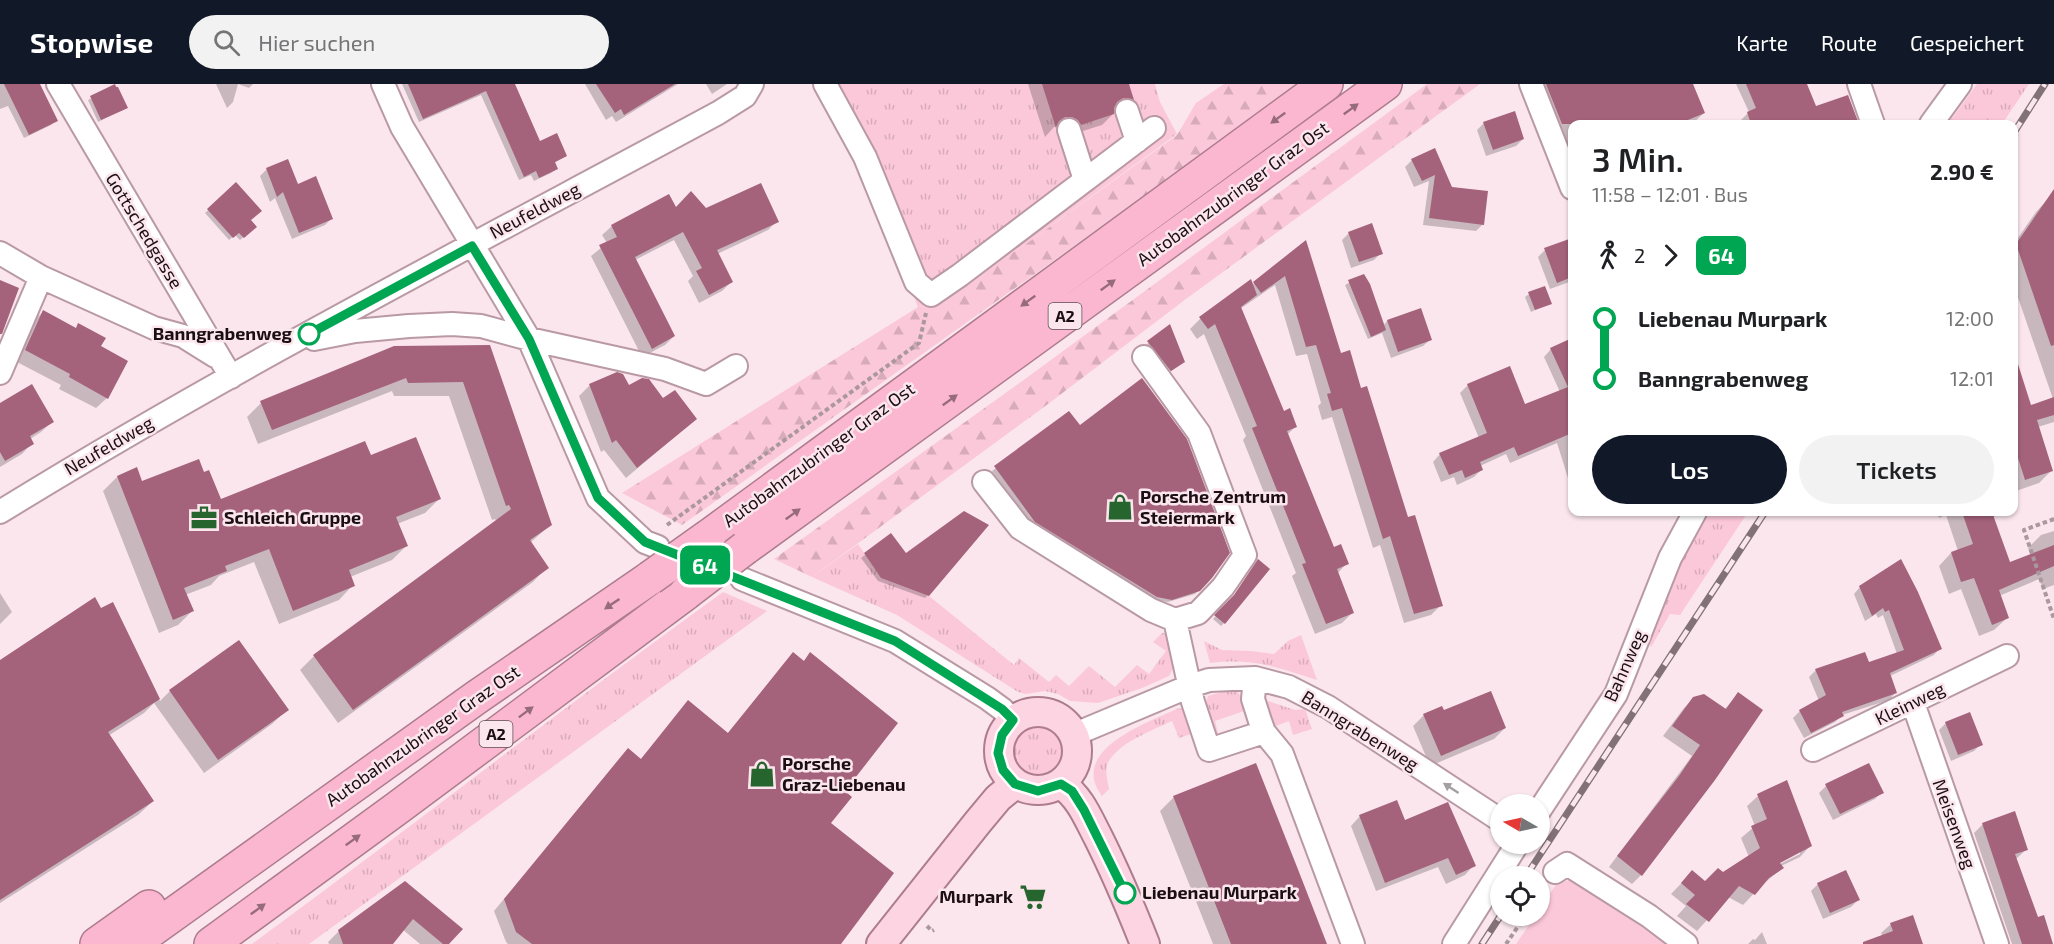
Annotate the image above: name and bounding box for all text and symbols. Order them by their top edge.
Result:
search box [189,15,609,69]
text: Stopwise [30,25,153,59]
icon: search [210,26,243,59]
text: Hier suchen [258,29,375,55]
text: Karte [1736,30,1788,55]
text: Route [1821,30,1877,55]
text: Gespeichert [1910,30,2024,55]
one-way arrow [1343,103,1358,115]
one-way arrow [1271,112,1286,124]
street label: Autobahnzubringer Graz Ost [1132,116,1333,270]
text: 3 Min. [1592,139,1684,179]
text: 2.90 € [1930,158,1994,184]
street label: Gottschedgasse [102,169,188,292]
street label: Neufeldweg [486,177,583,243]
text: 11:58 – 12:01 · Bus [1592,182,1748,206]
icon: walk [1592,239,1625,272]
icon: forward [1654,239,1687,272]
text: 2 [1634,243,1645,267]
text: 64 [1708,243,1734,268]
one-way arrow [1100,279,1116,291]
one-way arrow [1020,295,1035,307]
road number: A2 [1048,303,1082,329]
text: Liebenau Murpark [1638,305,1827,331]
text: 12:00 [1946,306,1994,330]
place label: Banngrabenweg [153,322,293,344]
marker: Banngrabenweg [298,323,320,345]
text: Banngrabenweg [1638,365,1808,391]
text: 12:01 [1950,366,1994,390]
street label: Autobahnzubringer Graz Ost [718,377,919,531]
one-way arrow [943,394,958,406]
street label: Neufeldweg [60,411,157,479]
button: Los [1592,435,1787,504]
button: Tickets [1799,435,1994,504]
place label: Porsche Zentrum Steiermark [1140,485,1286,528]
shop icon: Porsche Zentrum Steiermark [1105,492,1135,522]
office icon: Schleich Gruppe [189,503,219,533]
place label: Schleich Gruppe [224,506,361,528]
one-way arrow [784,508,800,520]
line badge: 64 [678,546,732,584]
text: 64 [692,553,718,578]
one-way arrow [604,598,620,609]
street label: Bahnweg [1598,626,1650,705]
street label: Autobahnzubringer Graz Ost [321,660,524,811]
street label: Kleinweg [1871,677,1948,729]
street label: Banngrabenweg [1298,685,1423,775]
one-way arrow [519,706,534,718]
road number: A2 [480,721,512,747]
place label: Porsche Graz-Liebenau [782,752,906,795]
shop icon: Porsche Graz-Liebenau [747,759,777,789]
street label: Meisenweg [1929,776,1981,871]
one-way arrow [1443,783,1459,794]
north arrow [1490,794,1550,854]
map controls [1490,794,1550,926]
one-way arrow [344,834,360,846]
button: locate [1490,866,1550,926]
place label: Liebenau Murpark [1142,881,1297,903]
supermarket icon: Murpark [1018,882,1048,912]
marker: Liebenau Murpark [1114,882,1136,904]
place label: Murpark [939,885,1013,907]
one-way arrow [250,904,265,916]

